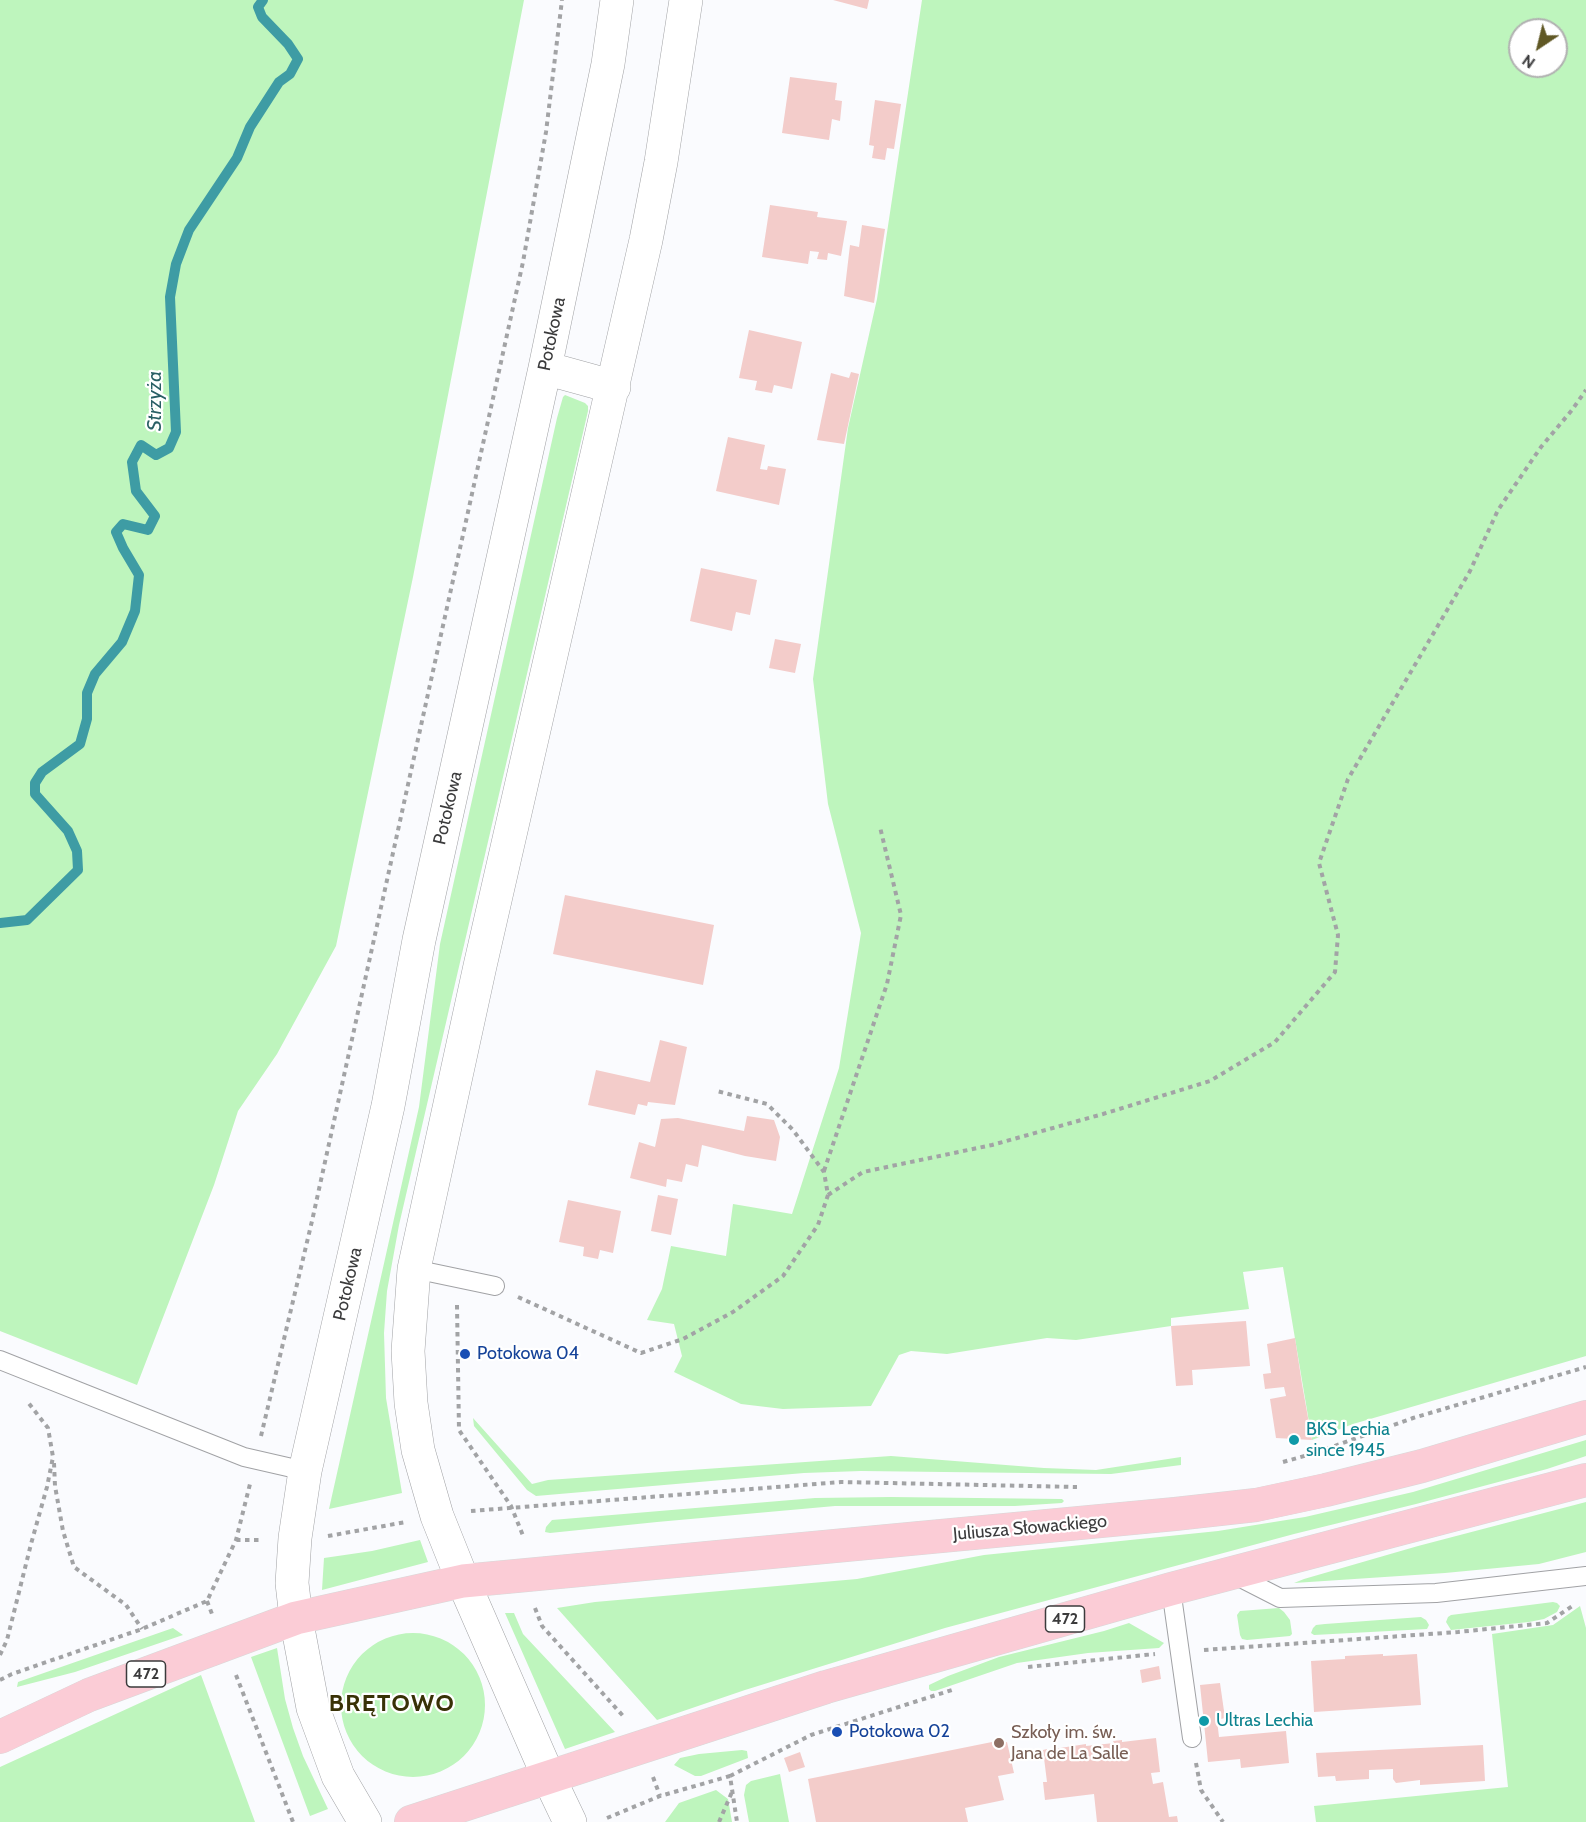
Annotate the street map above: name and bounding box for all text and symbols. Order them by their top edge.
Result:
north arrow [1508,18,1568,78]
text: N [1518,50,1539,73]
street label: Potokowa [534,295,570,373]
water label: Strzyża [143,371,167,431]
street label: Potokowa [429,769,467,847]
street label: Potokowa [329,1245,367,1323]
place label: Potokowa 04 [477,1343,579,1365]
marker: Potokowa 04 [458,1347,472,1361]
place label: BKS Lechia since 1945 [1306,1419,1390,1462]
marker: BKS Lechia since 1945 [1287,1433,1301,1447]
street label: Juliusza Słowackiego [952,1511,1108,1545]
road number: 472 [1046,1606,1084,1632]
road number: 472 [126,1661,166,1687]
district label: BRĘTOWO [329,1690,455,1718]
place label: Ultras Lechia [1216,1710,1313,1732]
marker: Ultras Lechia [1197,1714,1211,1728]
place label: Potokowa 02 [849,1721,950,1743]
place label: Szkoły im. św. Jana de La Salle [1011,1722,1129,1764]
marker: Potokowa 02 [830,1725,844,1739]
marker: Szkoły im. św. Jana de La Salle [992,1736,1006,1750]

